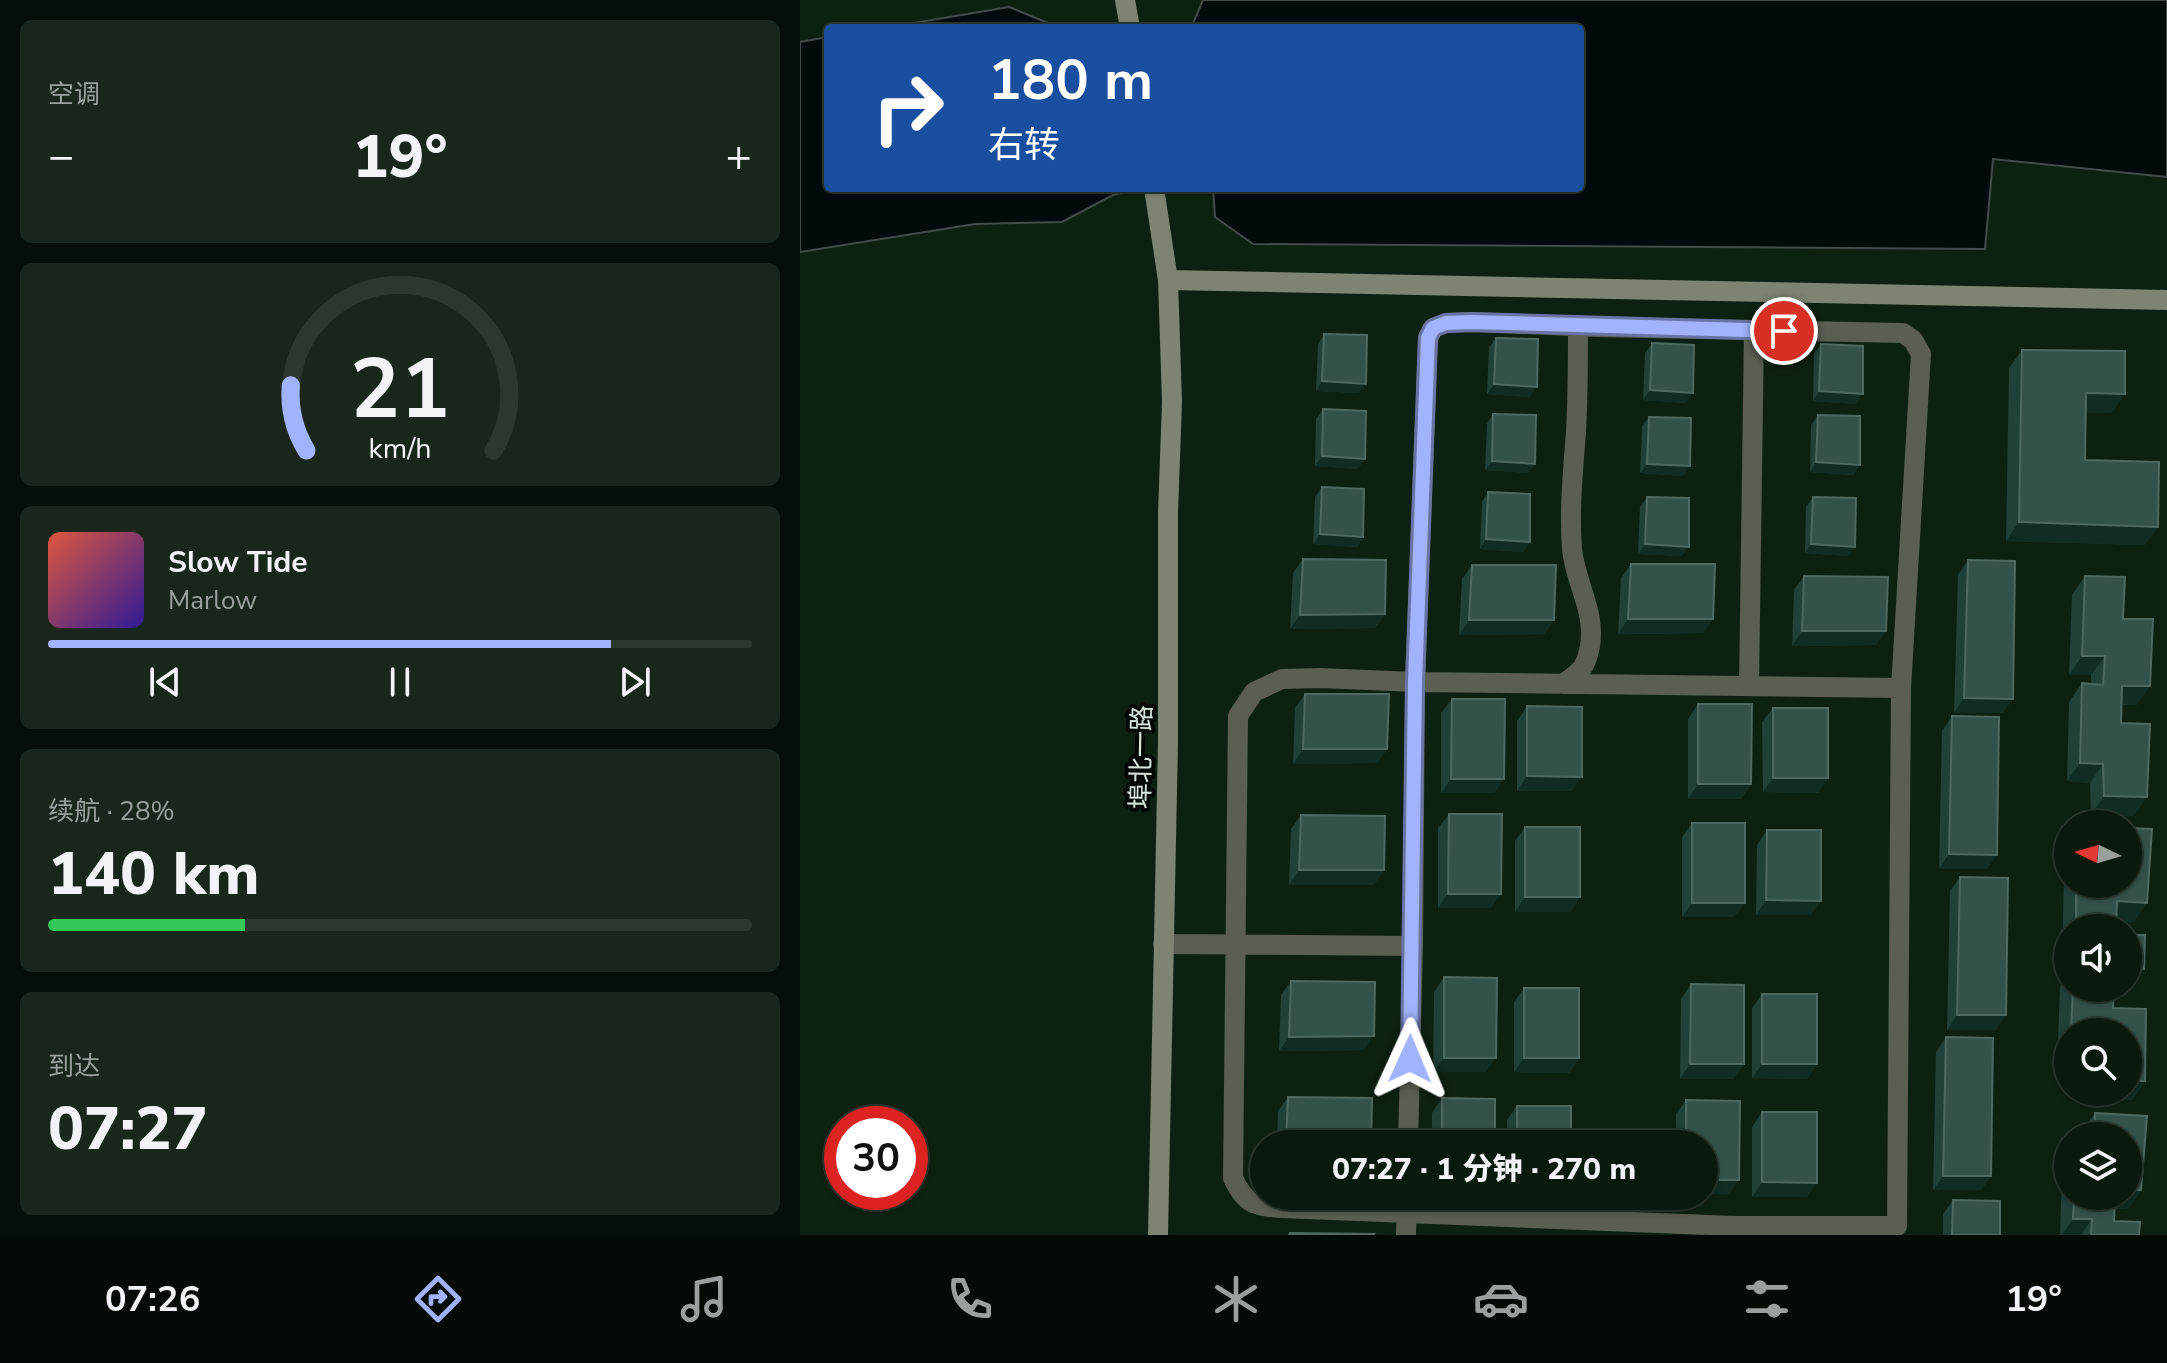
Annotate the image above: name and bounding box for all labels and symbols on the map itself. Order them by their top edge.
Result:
pin [1750,297,1818,365]
street label: 埠北一路 [1123,705,1160,809]
north arrow [2054,810,2142,898]
position arrow [1368,1017,1452,1101]
speed limit sign: 30 [824,1106,928,1210]

